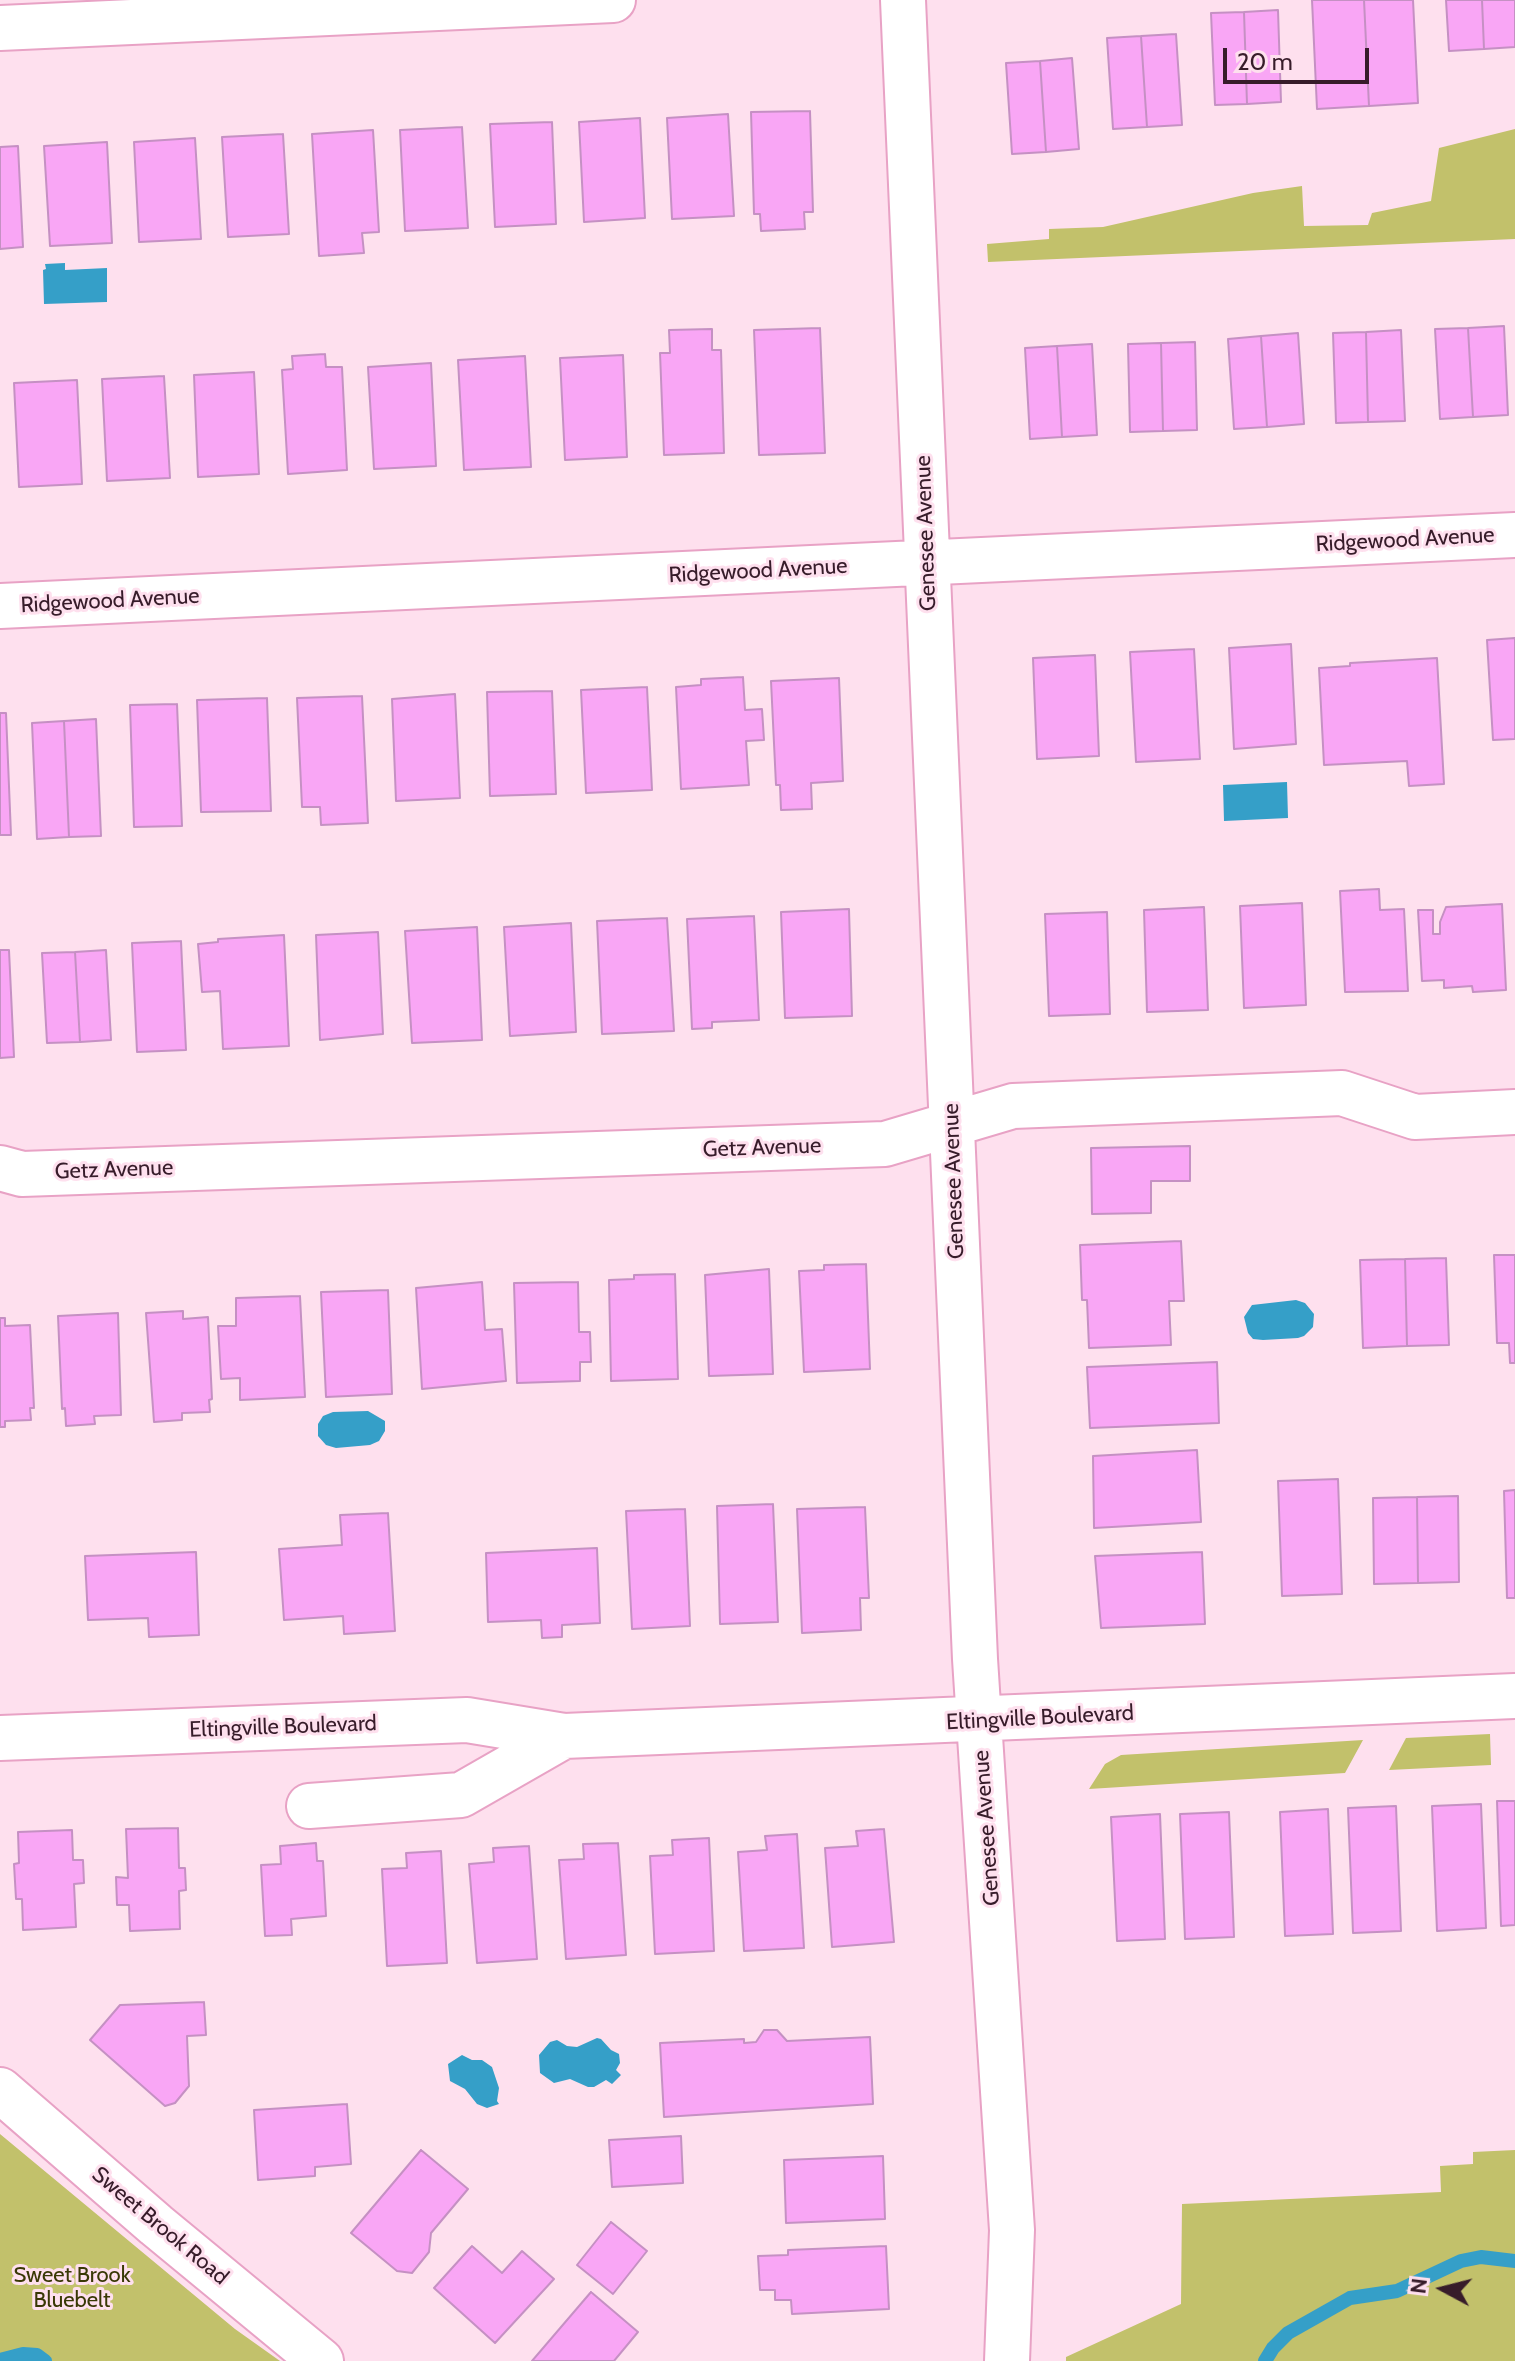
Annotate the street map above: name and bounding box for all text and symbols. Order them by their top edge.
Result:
scale bar [1227,32,1373,82]
text: 20 m [1237,47,1293,76]
street label: Genesee Avenue [910,455,942,611]
street label: Ridgewood Avenue [1315,522,1495,558]
street label: Ridgewood Avenue [668,553,848,589]
street label: Ridgewood Avenue [20,583,200,619]
street label: Genesee Avenue [938,1103,970,1259]
street label: Getz Avenue [702,1133,822,1163]
street label: Getz Avenue [54,1155,174,1185]
street label: Eltingville Boulevard [946,1700,1134,1736]
street label: Eltingville Boulevard [189,1711,377,1743]
street label: Genesee Avenue [968,1749,1006,1907]
street label: Sweet Brook Road [87,2161,233,2291]
north arrow [1403,2249,1483,2329]
park label: Sweet Brook Bluebelt [13,2263,131,2314]
text: N [1404,2277,1433,2295]

